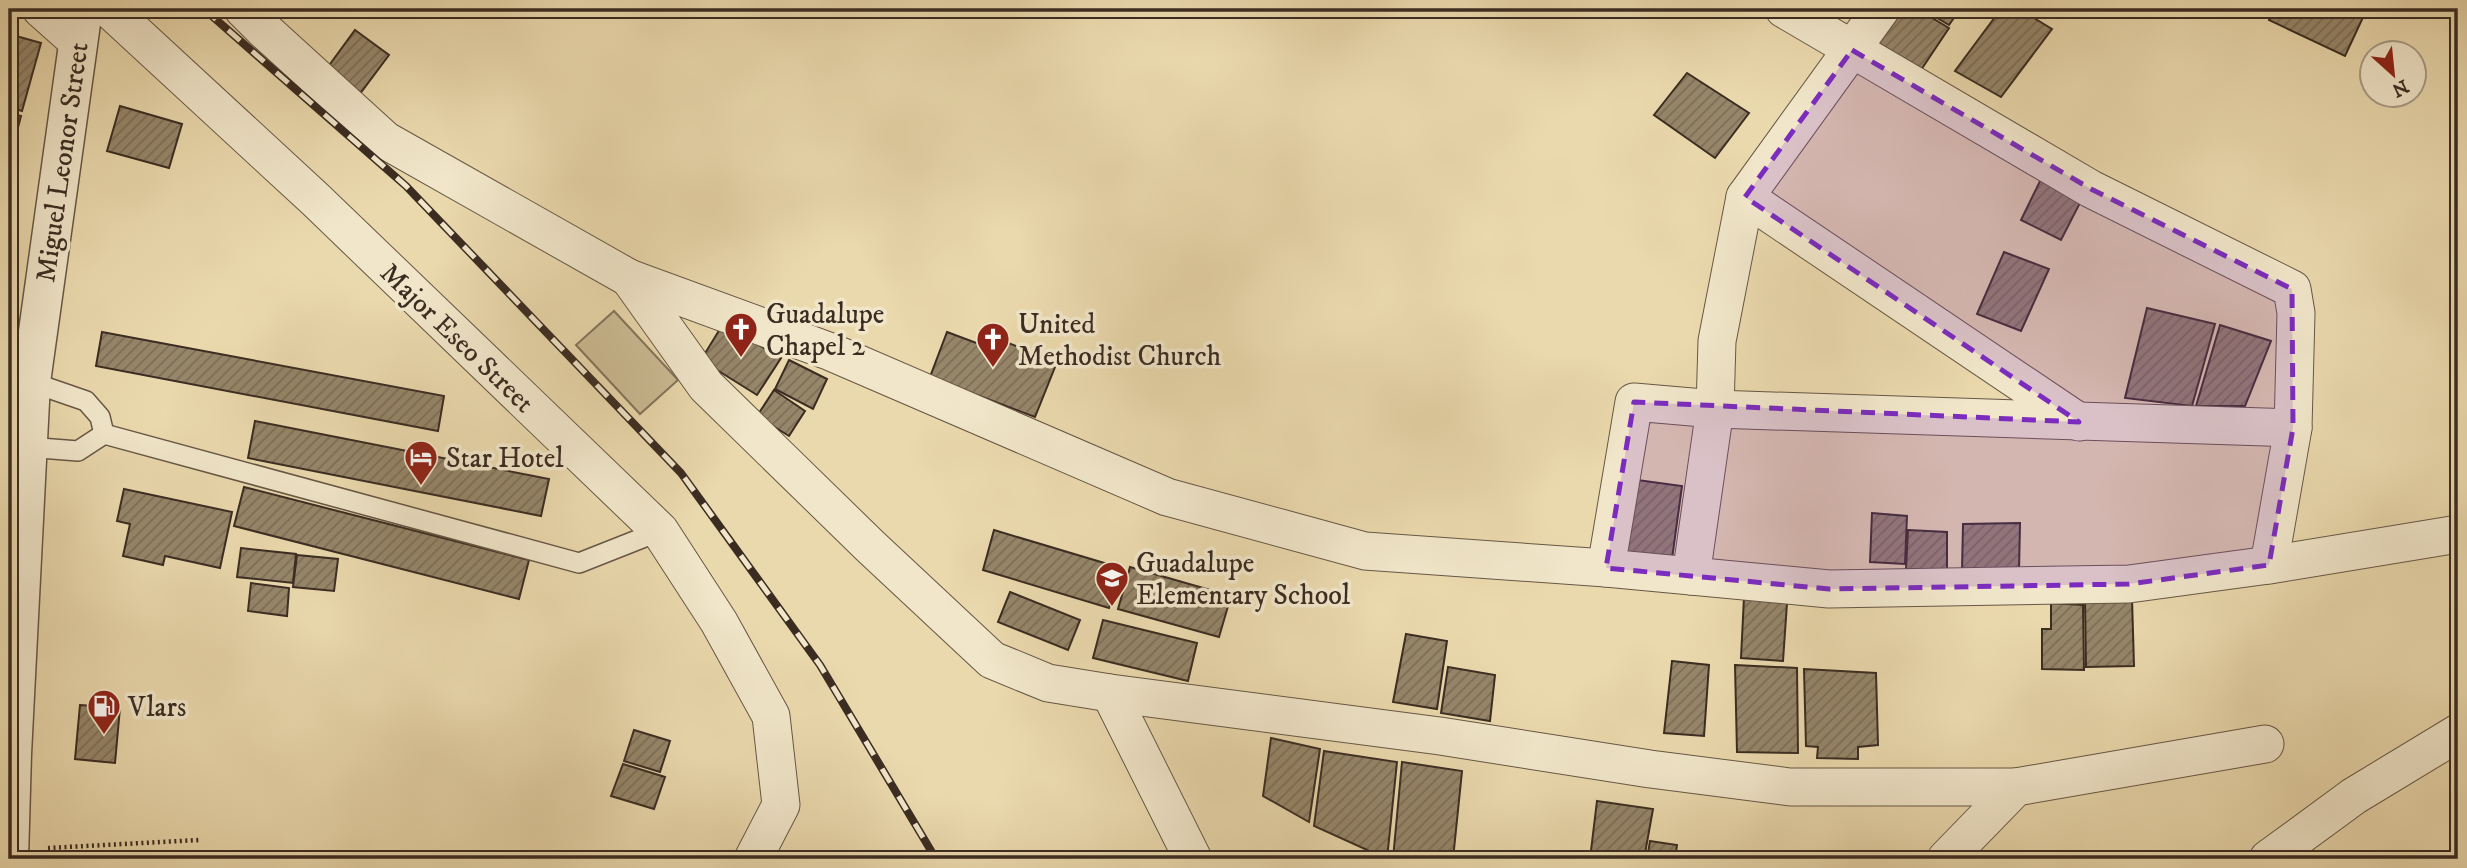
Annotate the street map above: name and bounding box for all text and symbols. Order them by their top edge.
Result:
north arrow [2358,38,2428,108]
street label: Miguel Leonor Street [28,40,97,284]
text: N [2388,74,2412,102]
street label: Major Eseo Street [373,256,541,420]
place label: Guadalupe Chapel 2 [766,297,884,364]
place label: United Methodist Church [1018,307,1222,374]
church icon: Guadalupe Chapel 2 [722,310,760,359]
church icon: United Methodist Church [974,320,1012,369]
hotel icon: Star Hotel [402,438,440,487]
place label: Star Hotel [446,441,564,476]
place label: Guadalupe Elementary School [1136,546,1351,613]
school or university icon: Guadalupe Elementary School [1093,559,1131,608]
fuel station icon: Vlars [85,687,123,736]
place label: Vlars [127,690,186,725]

